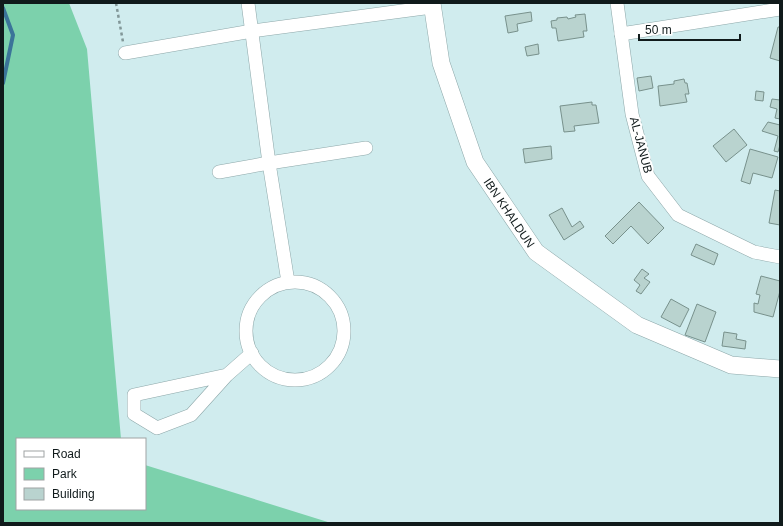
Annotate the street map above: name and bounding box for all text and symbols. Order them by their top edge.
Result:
scale bar [639,16,740,42]
text: 50 m [645,23,672,37]
street label: AL-JANUB [627,115,655,175]
street label: IBN KHALDUN [481,176,537,250]
legend [16,438,146,510]
text: Road [52,447,81,461]
text: Park [52,467,78,481]
text: Building [52,487,95,501]

